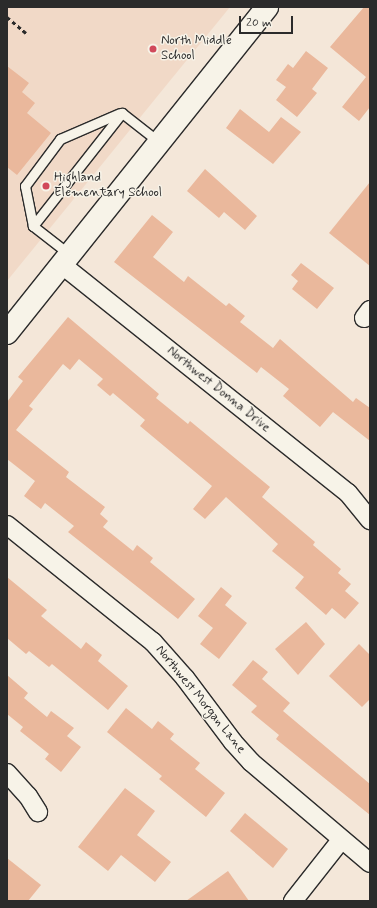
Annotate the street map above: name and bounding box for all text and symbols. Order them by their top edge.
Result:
scale bar [241,8,295,34]
text: 20 m [246,15,272,31]
place label: North Middle School [161,34,232,65]
marker: North Middle School [148,44,158,54]
place label: Highland Elementary School [54,171,162,202]
marker: Highland Elementary School [41,181,51,191]
street label: Northwest Donna Drive [163,344,273,436]
street label: Northwest Morgan Lane [153,644,247,756]

